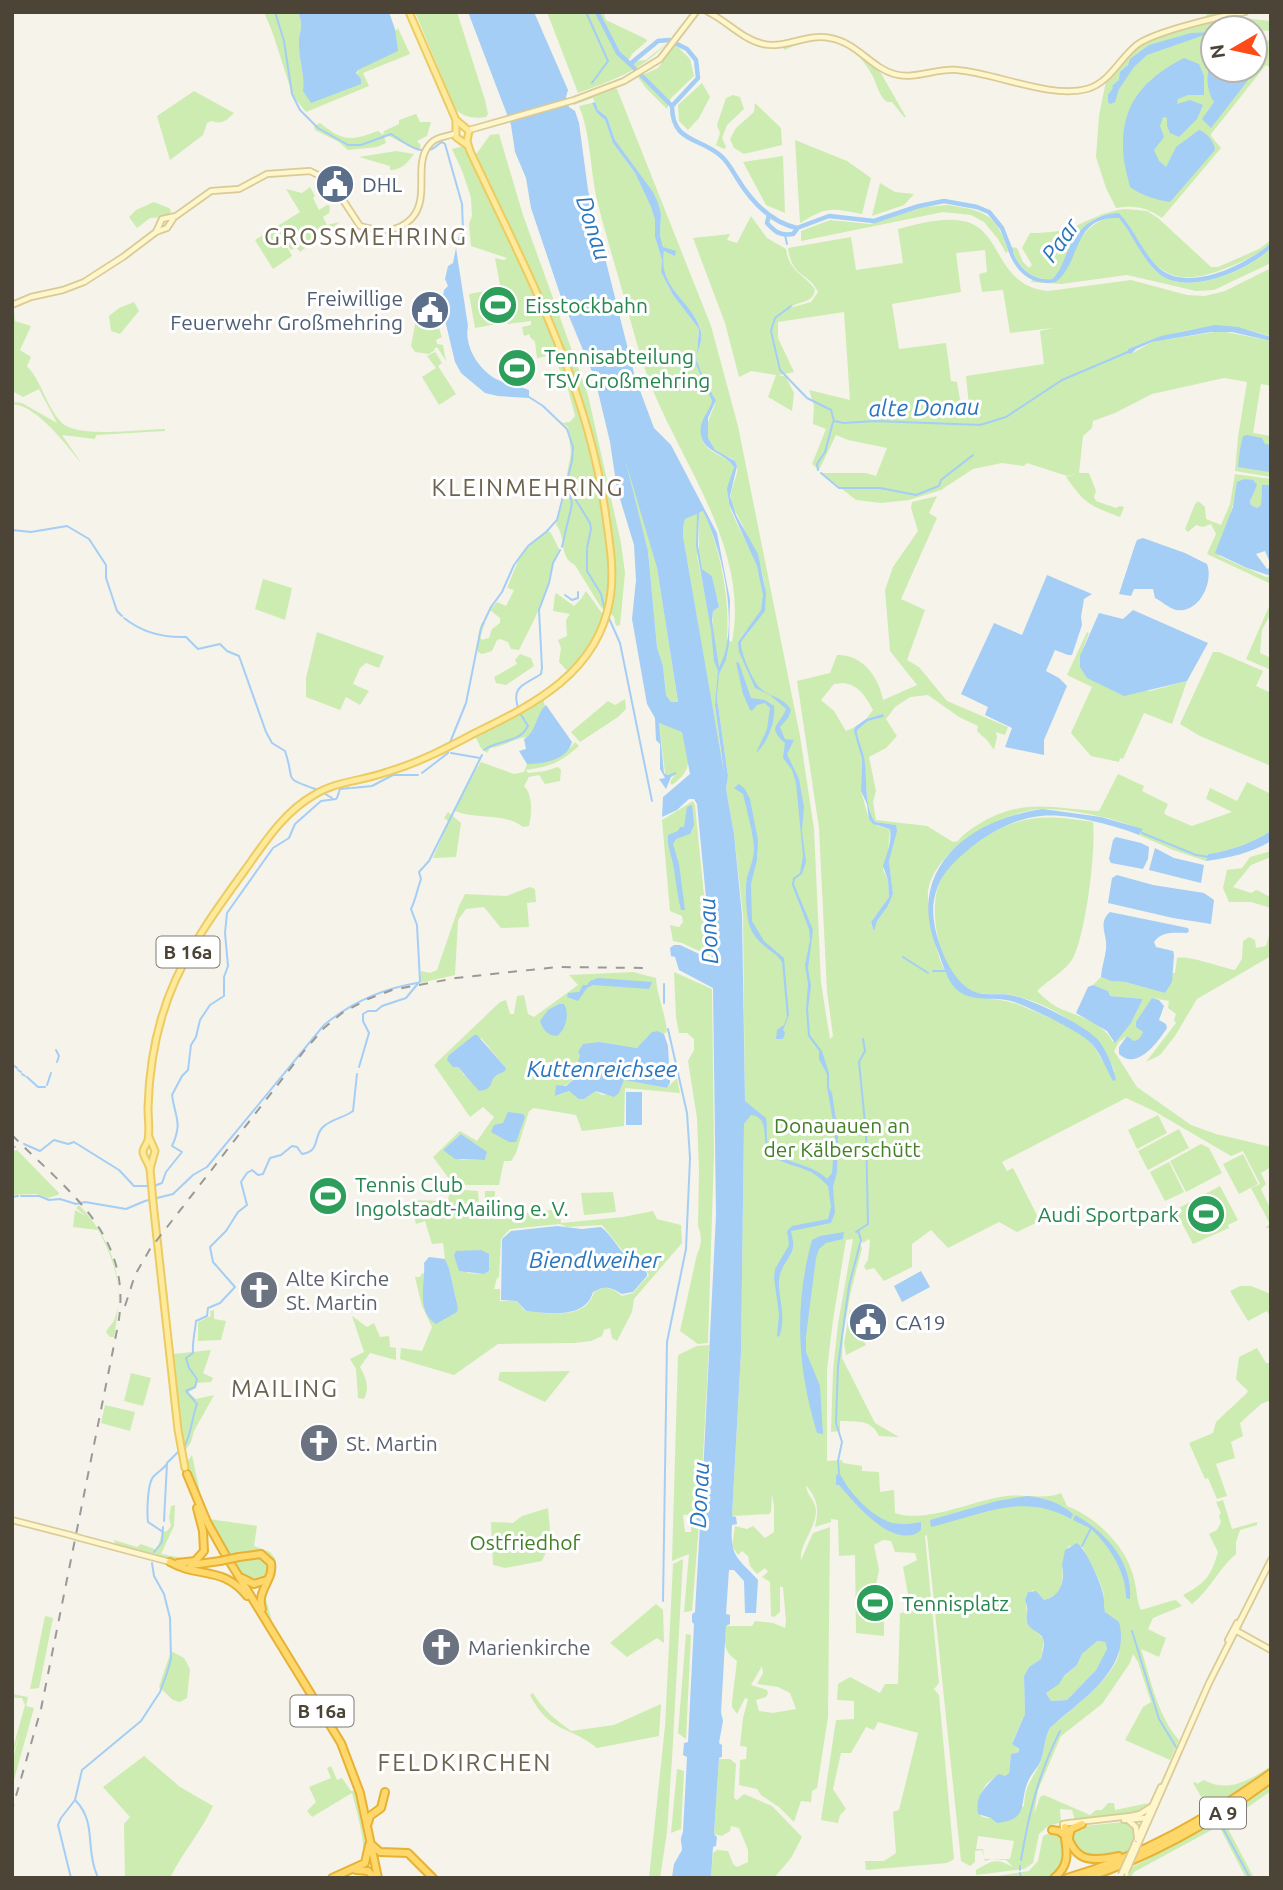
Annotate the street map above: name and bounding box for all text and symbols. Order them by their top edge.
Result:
north arrow [1199,14,1269,84]
text: N [1205,43,1229,60]
public building icon: DHL [314,163,356,205]
place label: DHL [362,172,402,196]
water label: Donau [572,193,616,263]
water label: Paar [1036,213,1085,266]
district label: GROSSMEHRING [264,223,468,250]
sports icon: Eisstockbahn [477,284,519,326]
place label: Freiwillige Feuerwehr Großmehring [170,286,403,334]
public building icon: Freiwillige Feuerwehr Großmehring [409,289,451,331]
place label: Eisstockbahn [525,293,648,317]
place label: Tennisabteilung TSV Großmehring [544,344,710,392]
sports icon: Tennisabteilung TSV Großmehring [496,347,538,389]
water label: alte Donau [868,394,980,420]
district label: KLEINMEHRING [432,474,624,501]
water label: Donau [694,897,722,965]
road number: B 16a [156,936,220,968]
water label: Kuttenreichsee [527,1056,678,1081]
park label: Donauauen an der Kälberschütt [764,1113,920,1161]
place label: Tennis Club Ingolstadt-Mailing e. V. [355,1172,569,1220]
sports icon: Tennis Club Ingolstadt-Mailing e. V. [307,1175,349,1217]
sports icon: Audi Sportpark [1185,1193,1227,1235]
place label: Audi Sportpark [1038,1202,1179,1226]
water label: Biendlweiher [529,1247,662,1272]
place label: Alte Kirche St. Martin [286,1266,389,1314]
church icon: Alte Kirche St. Martin [238,1269,280,1311]
public building icon: CA19 [847,1301,889,1343]
place label: CA19 [895,1310,946,1334]
district label: MAILING [231,1375,339,1402]
church icon: St. Martin [298,1422,340,1464]
place label: St. Martin [346,1431,438,1455]
water label: Donau [685,1461,713,1529]
park label: Ostfriedhof [470,1530,581,1554]
sports icon: Tennisplatz [854,1582,896,1624]
place label: Tennisplatz [902,1591,1009,1615]
church icon: Marienkirche [420,1626,462,1668]
place label: Marienkirche [468,1635,591,1659]
road number: B 16a [290,1695,354,1726]
district label: FELDKIRCHEN [378,1749,552,1776]
road number: A 9 [1200,1798,1246,1828]

